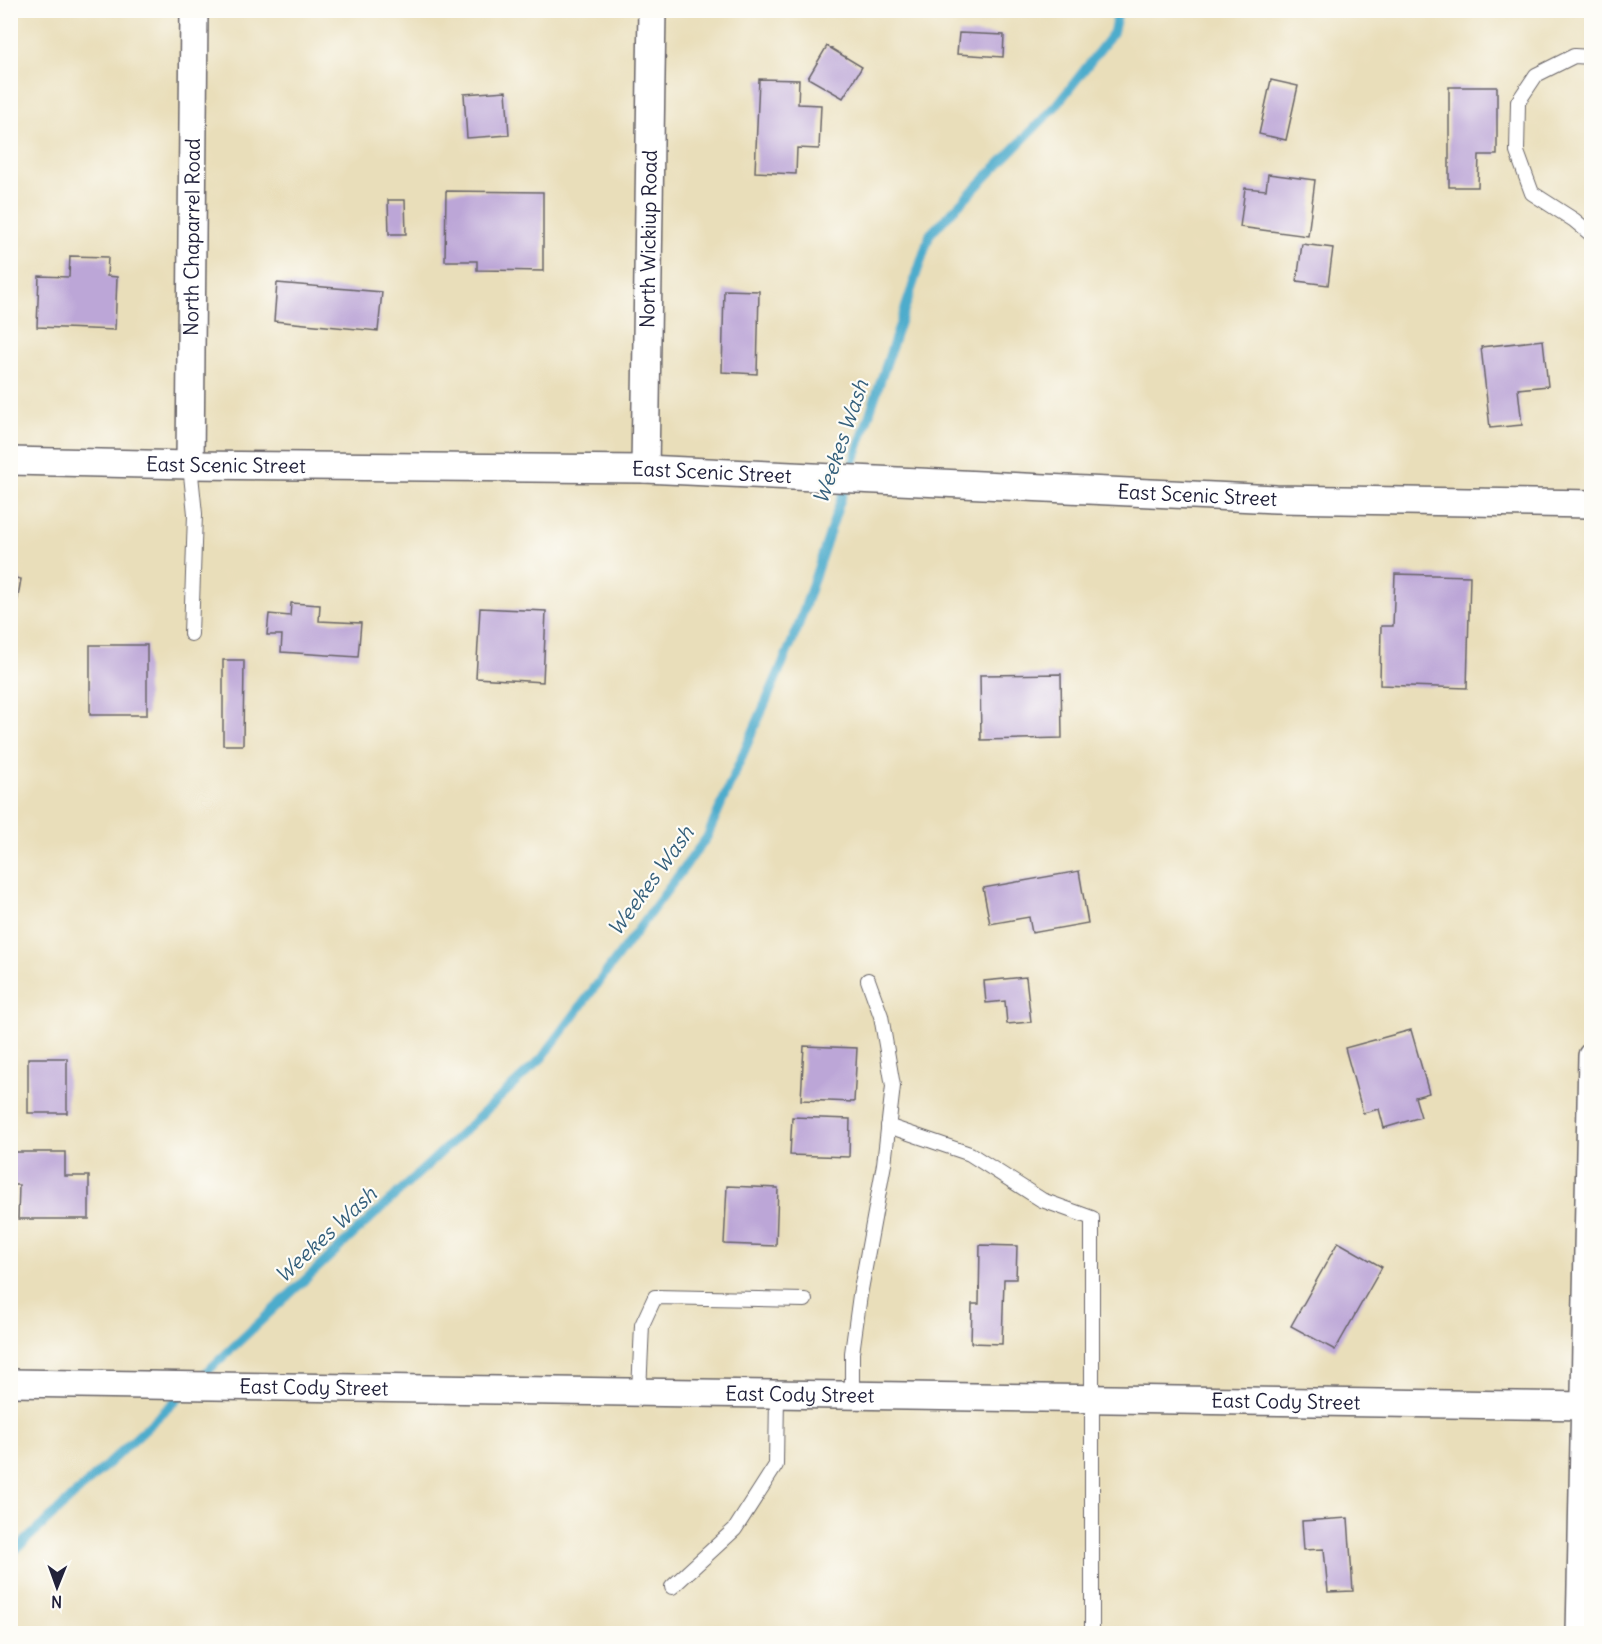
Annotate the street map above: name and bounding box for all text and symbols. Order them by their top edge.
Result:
street label: North Chaparrel Road [178,138,205,336]
street label: North Wickiup Road [634,149,662,328]
water label: Weekes Wash [807,375,875,507]
street label: East Scenic Street [146,451,306,478]
street label: East Scenic Street [632,456,792,488]
street label: East Scenic Street [1117,478,1278,511]
water label: Weekes Wash [602,820,700,941]
water label: Weekes Wash [269,1180,383,1289]
street label: East Cody Street [239,1373,389,1401]
street label: East Cody Street [725,1380,875,1408]
street label: East Cody Street [1211,1387,1361,1415]
north arrow [27,1557,87,1617]
text: N [51,1592,62,1612]

